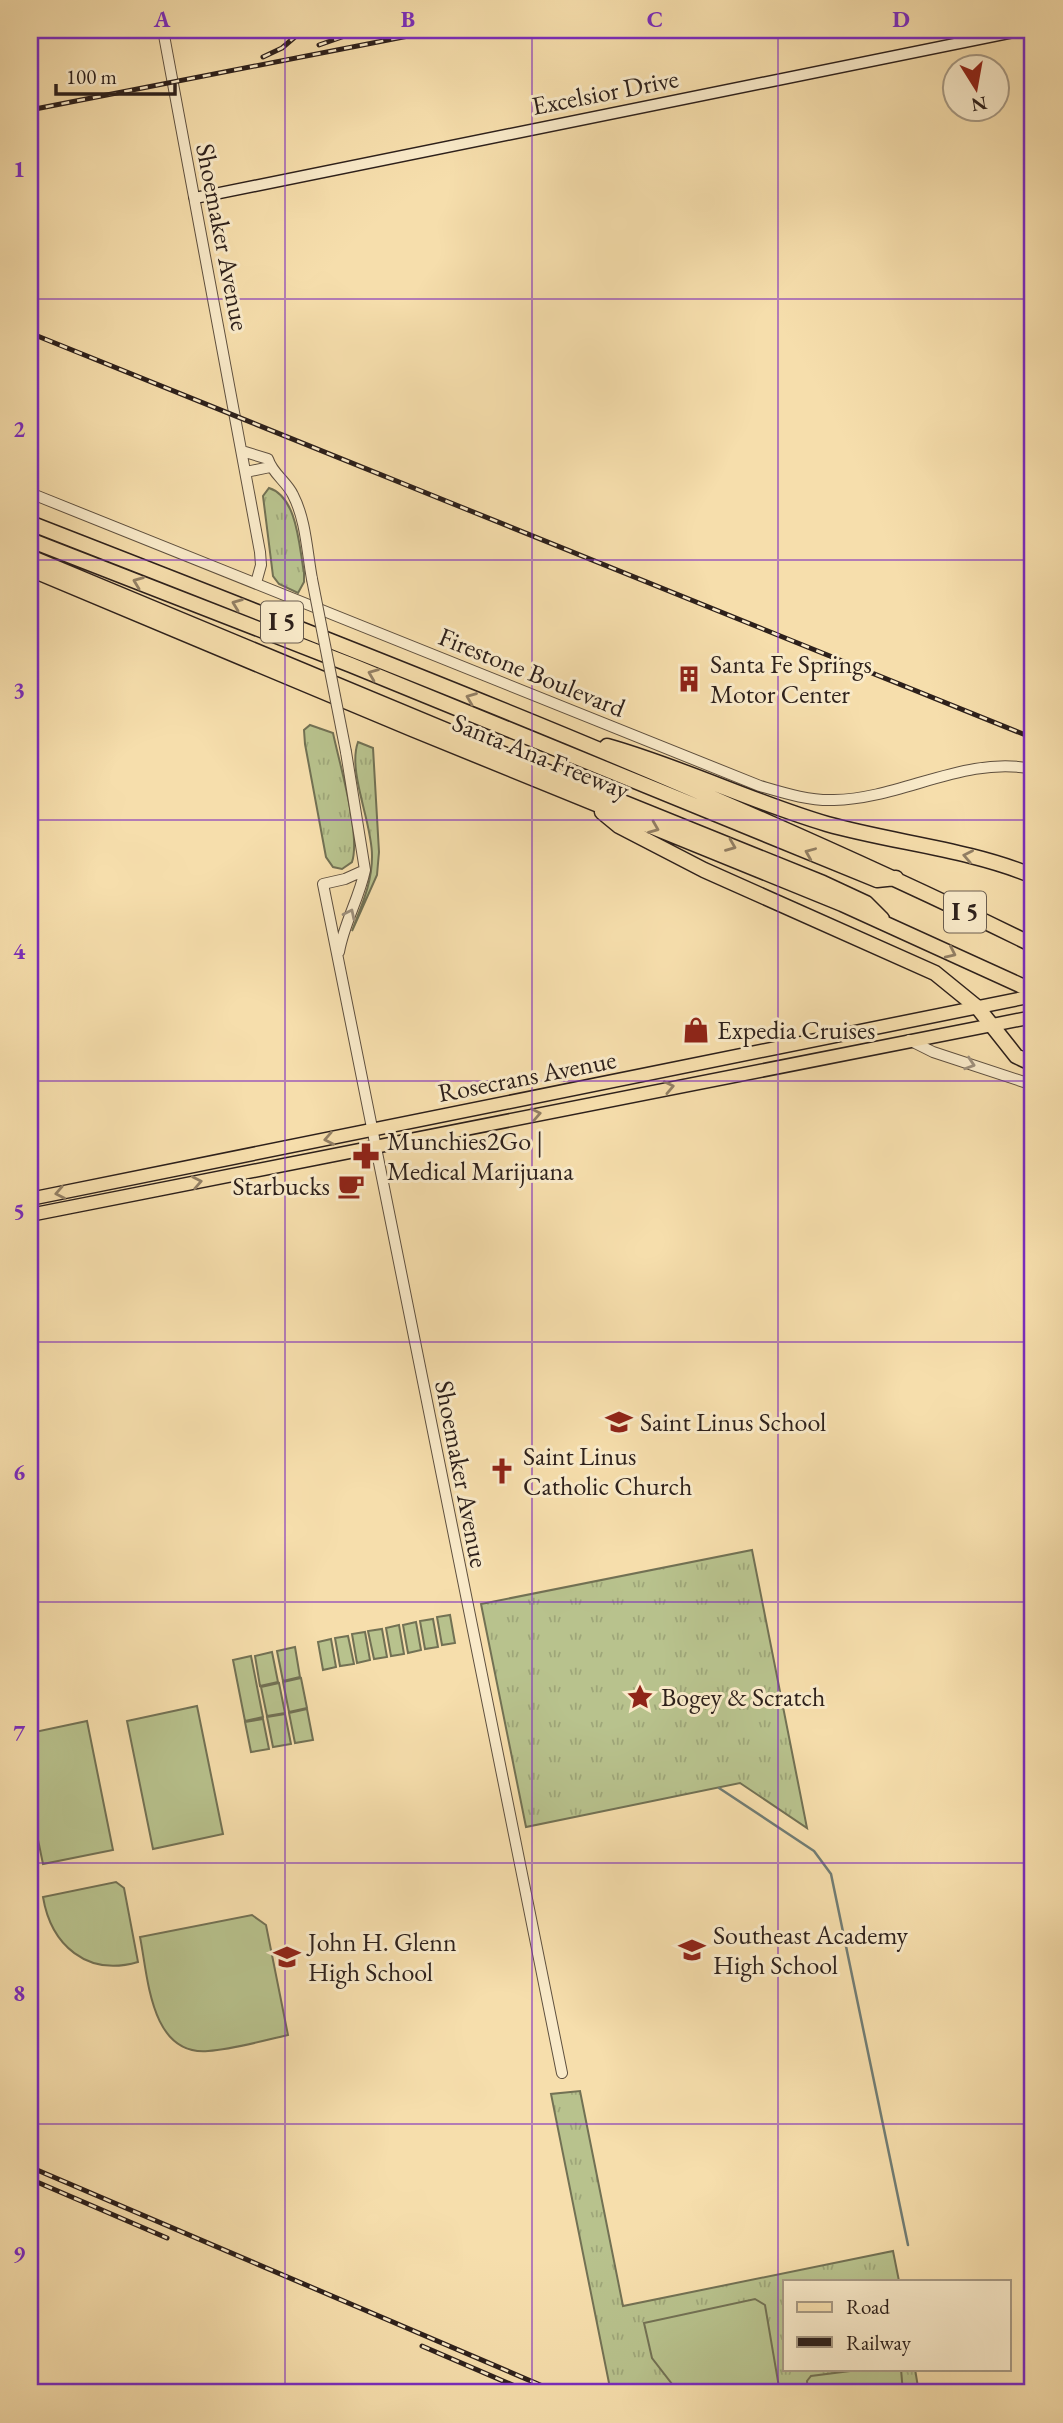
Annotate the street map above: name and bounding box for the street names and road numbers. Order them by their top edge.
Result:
street label: Excelsior Drive [529,61,681,123]
street label: Shoemaker Avenue [188,141,258,333]
road number: I 5 [261,602,303,642]
street label: Firestone Boulevard [434,619,631,725]
street label: Santa Ana Freeway [447,705,635,807]
road number: I 5 [944,891,986,932]
street label: Rosecrans Avenue [435,1042,619,1110]
street label: Shoemaker Avenue [427,1378,497,1570]

